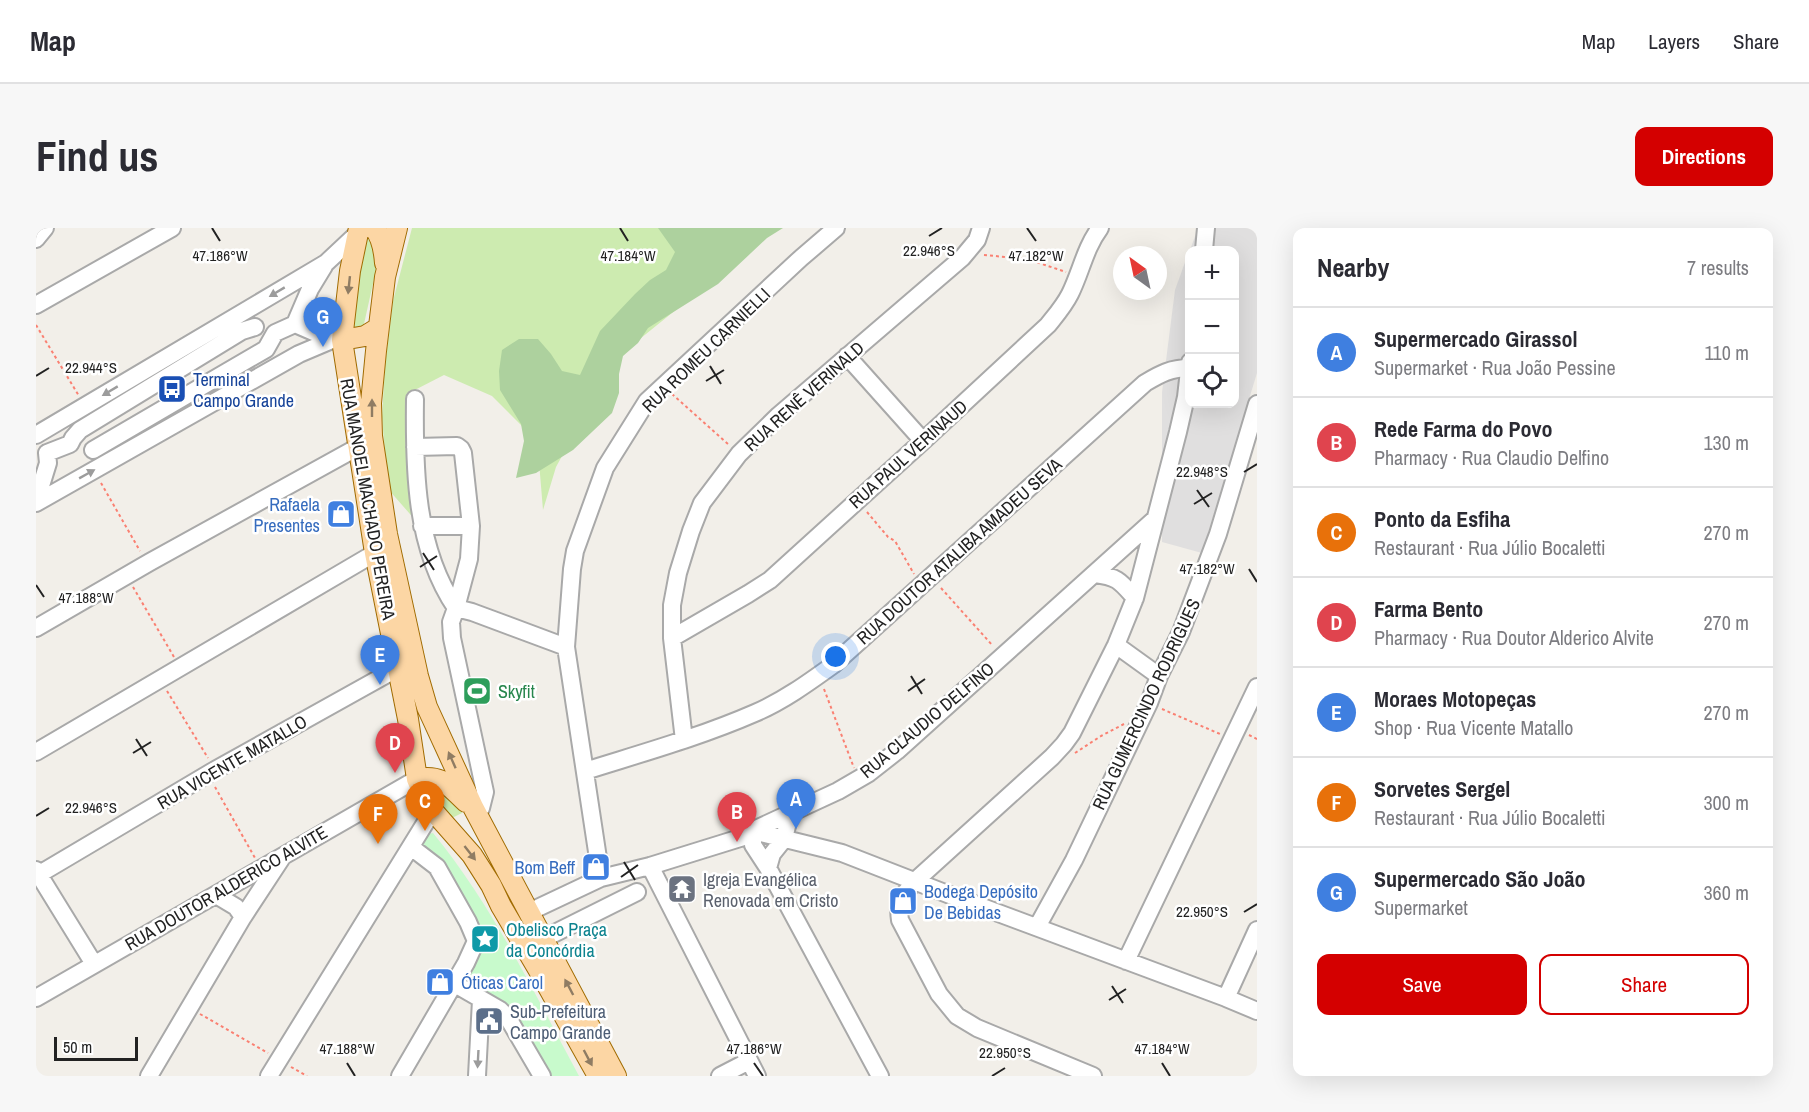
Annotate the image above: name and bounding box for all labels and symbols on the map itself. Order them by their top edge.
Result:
text: 22.946°S [903,240,955,261]
text: 47.186°W [192,245,248,266]
text: 47.184°W [600,245,656,266]
text: 47.182°W [1008,245,1064,266]
north arrow [1113,246,1167,300]
one-way arrow [344,276,353,295]
street label: RUA ROMEU CARNIELLI [636,282,776,418]
one-way arrow [269,286,285,297]
pin: G [304,298,342,347]
street label: RUA RENÊ VERINALD [739,335,869,457]
text: 22.944°S [65,357,117,378]
place label: Terminal Campo Grande [193,367,294,413]
bus stop icon: Terminal Campo Grande [156,373,188,405]
street label: RUA MANOEL MACHADO PEREIRA [334,376,402,622]
one-way arrow [101,386,118,396]
street label: RUA PAUL VERINAUD [843,394,973,514]
one-way arrow [367,399,377,418]
street label: RUA DOUTOR ATALIBA AMADEU SEVA [851,452,1067,650]
text: 22.948°S [1176,461,1228,482]
one-way arrow [79,469,96,479]
place label: Rafaela Presentes [254,492,320,538]
shop icon: Rafaela Presentes [325,498,357,530]
text: 47.182°W [1179,558,1235,579]
text: 47.188°W [58,587,114,608]
street label: RUA GUMERCINDO RODRIGUES [1086,594,1206,814]
pin: E [360,636,400,685]
your location [821,642,850,671]
street label: RUA CLAUDIO DELFINO [855,656,999,784]
sports icon: Skyfit [461,675,493,707]
place label: Skyfit [498,679,535,704]
street label: RUA VICENTE MATALLO [152,709,312,815]
pin: D [376,724,414,773]
one-way arrow [447,752,456,769]
pin: A [776,780,816,829]
pin: C [406,782,444,831]
pin: B [718,792,756,842]
pin: F [358,794,398,844]
text: 22.946°S [65,797,117,818]
street label: RUA DOUTOR ALDERICO ALVITE [120,820,332,956]
one-way arrow [463,846,475,861]
shop icon: Bom Beff [580,851,612,883]
place label: Bom Beff [515,855,575,880]
place label: Igreja Evangélica Renovada em Cristo [703,867,838,913]
temple icon: Igreja Evangélica Renovada em Cristo [666,873,698,905]
place label: Bodega Depósito De Bebidas [924,879,1038,925]
shop icon: Bodega Depósito De Bebidas [887,885,919,917]
text: 22.950°S [1176,901,1228,922]
place label: Obelisco Praça da Concórdia [506,917,607,963]
place icon: Obelisco Praça da Concórdia [469,923,501,955]
shop icon: Óticas Carol [424,966,456,998]
place label: Óticas Carol [461,970,543,995]
one-way arrow [564,979,574,996]
place label: Sub-Prefeitura Campo Grande [510,999,611,1045]
public building icon: Sub-Prefeitura Campo Grande [473,1005,505,1037]
scale bar [54,1034,138,1062]
text: 47.188°W [319,1038,375,1059]
text: 47.186°W [726,1038,782,1059]
text: 47.184°W [1134,1038,1190,1059]
text: 22.950°S [979,1042,1031,1063]
one-way arrow [473,1049,482,1068]
one-way arrow [583,1050,593,1067]

